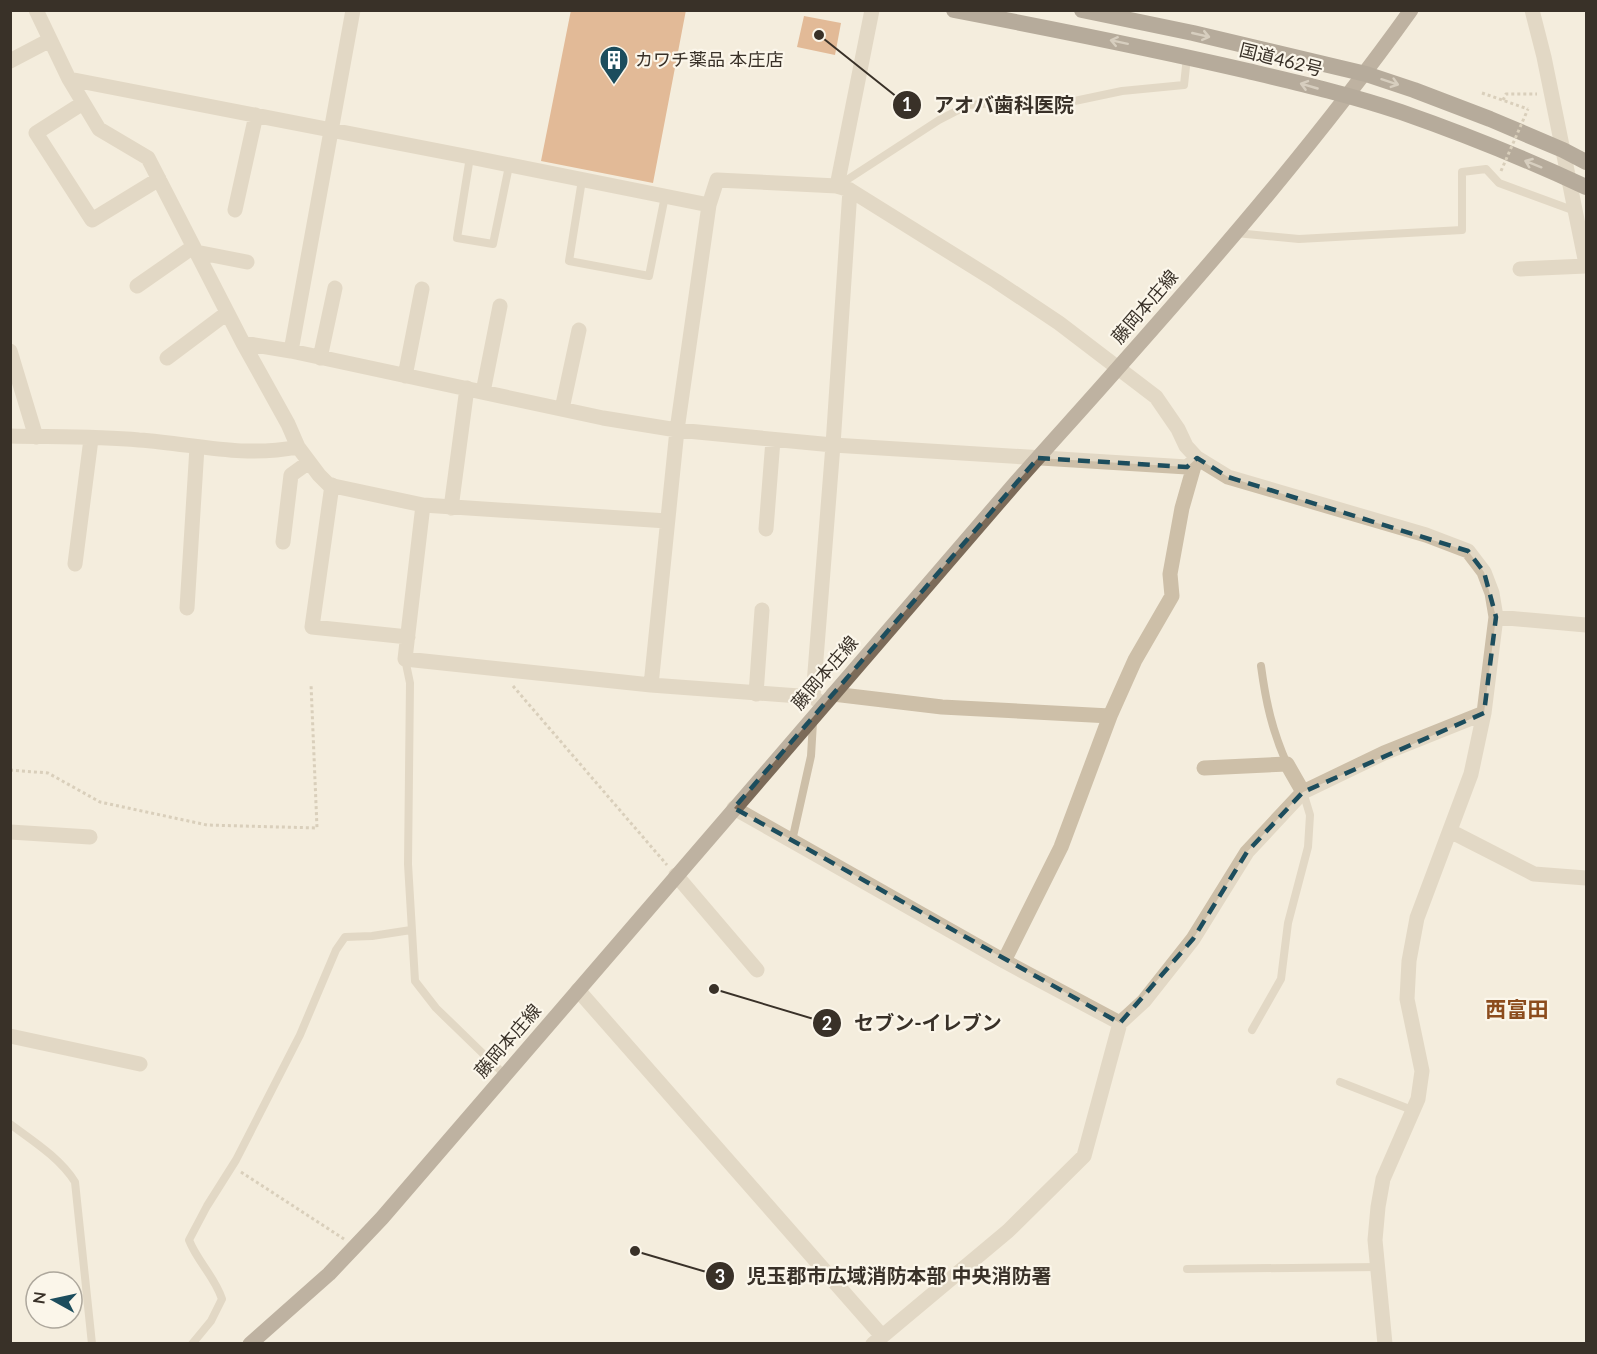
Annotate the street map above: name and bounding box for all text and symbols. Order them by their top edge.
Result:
one-way arrow [1191,30,1210,41]
one-way arrow [1110,36,1129,47]
street label: 国道462号 [1237,38,1325,80]
building icon: カワチ薬品 本庄店 [598,44,630,86]
place label: カワチ薬品 本庄店 [635,48,784,70]
one-way arrow [1380,77,1399,88]
one-way arrow [1300,80,1319,92]
callout: アオバ歯科医院 [892,86,1086,124]
text: アオバ歯科医院 [934,92,1074,116]
text: 1 [902,93,912,115]
one-way arrow [1524,158,1542,169]
street label: 藤岡本庄線 [1106,265,1182,348]
street label: 藤岡本庄線 [786,631,862,714]
district label: 西富田 [1486,996,1549,1021]
street label: 藤岡本庄線 [469,999,545,1082]
callout: セブン-イレブン [812,1004,1014,1042]
text: セブン-イレブン [854,1010,1002,1034]
text: 2 [822,1012,832,1034]
callout: 児玉郡市広域消防本部 中央消防署 [705,1257,1064,1295]
text: 児玉郡市広域消防本部 中央消防署 [747,1263,1051,1287]
text: 3 [715,1265,725,1287]
north arrow [24,1270,84,1330]
text: N [28,1290,49,1305]

